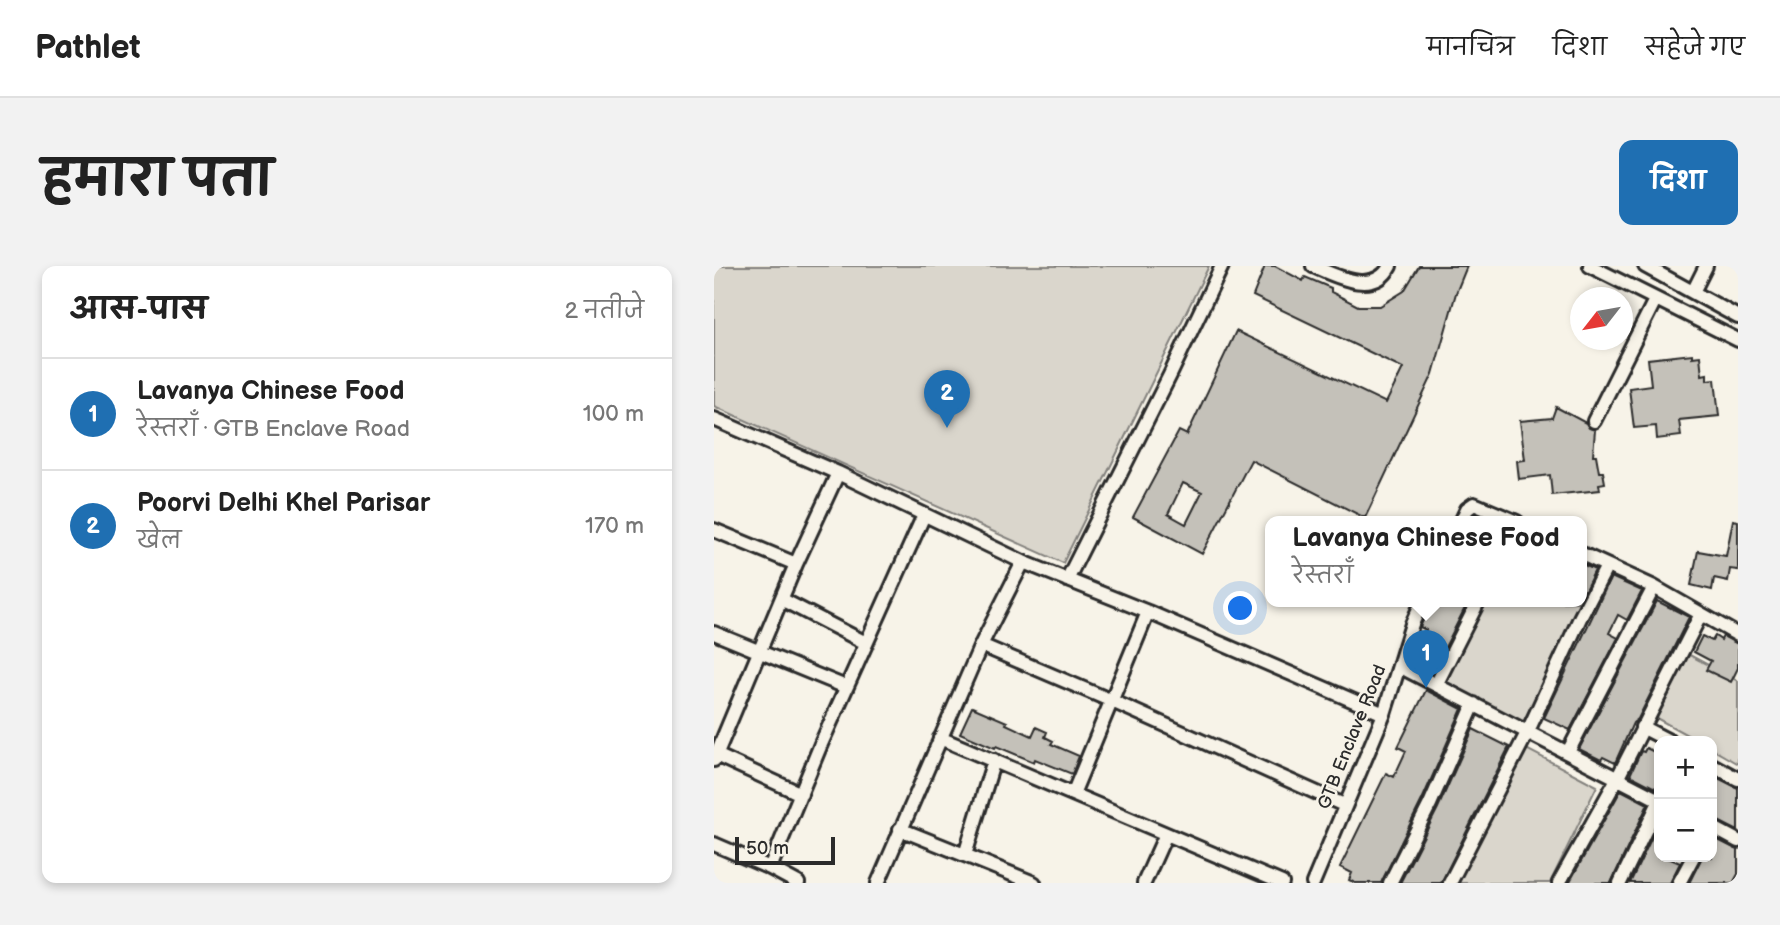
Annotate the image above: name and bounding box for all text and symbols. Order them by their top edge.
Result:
text: Pathlet [35,28,140,68]
text: मानचित्र [1427,33,1515,62]
text: दिशा [1553,33,1607,62]
text: सहेजे गए [1645,33,1745,62]
button: दिशा [1619,140,1738,225]
text: हमारा पता [42,151,273,210]
north arrow [1570,287,1633,350]
text: आस-पास [70,292,207,328]
text: 2 नतीजे [565,297,644,325]
pin: 2 [924,370,970,428]
text: Lavanya Chinese Food [137,376,404,407]
text: 1 [88,400,98,428]
text: 100 m [583,400,644,428]
text: रेस्तराँ · GTB Enclave Road [137,415,410,443]
text: Poorvi Delhi Khel Parisar [137,488,430,519]
text: 2 [86,512,100,540]
text: 170 m [585,512,644,540]
popup [1265,516,1587,607]
text: Lavanya Chinese Food [1292,523,1560,554]
text: खेल [137,527,182,555]
text: रेस्तराँ [1292,562,1354,590]
your location [1223,591,1257,625]
pin: 1 [1403,630,1449,688]
street label: GTB Enclave Road [1313,662,1391,812]
map controls [1654,736,1717,862]
button: + [1654,736,1717,799]
button: − [1654,799,1717,862]
scale bar [735,834,835,866]
text: 50 m [746,837,789,860]

